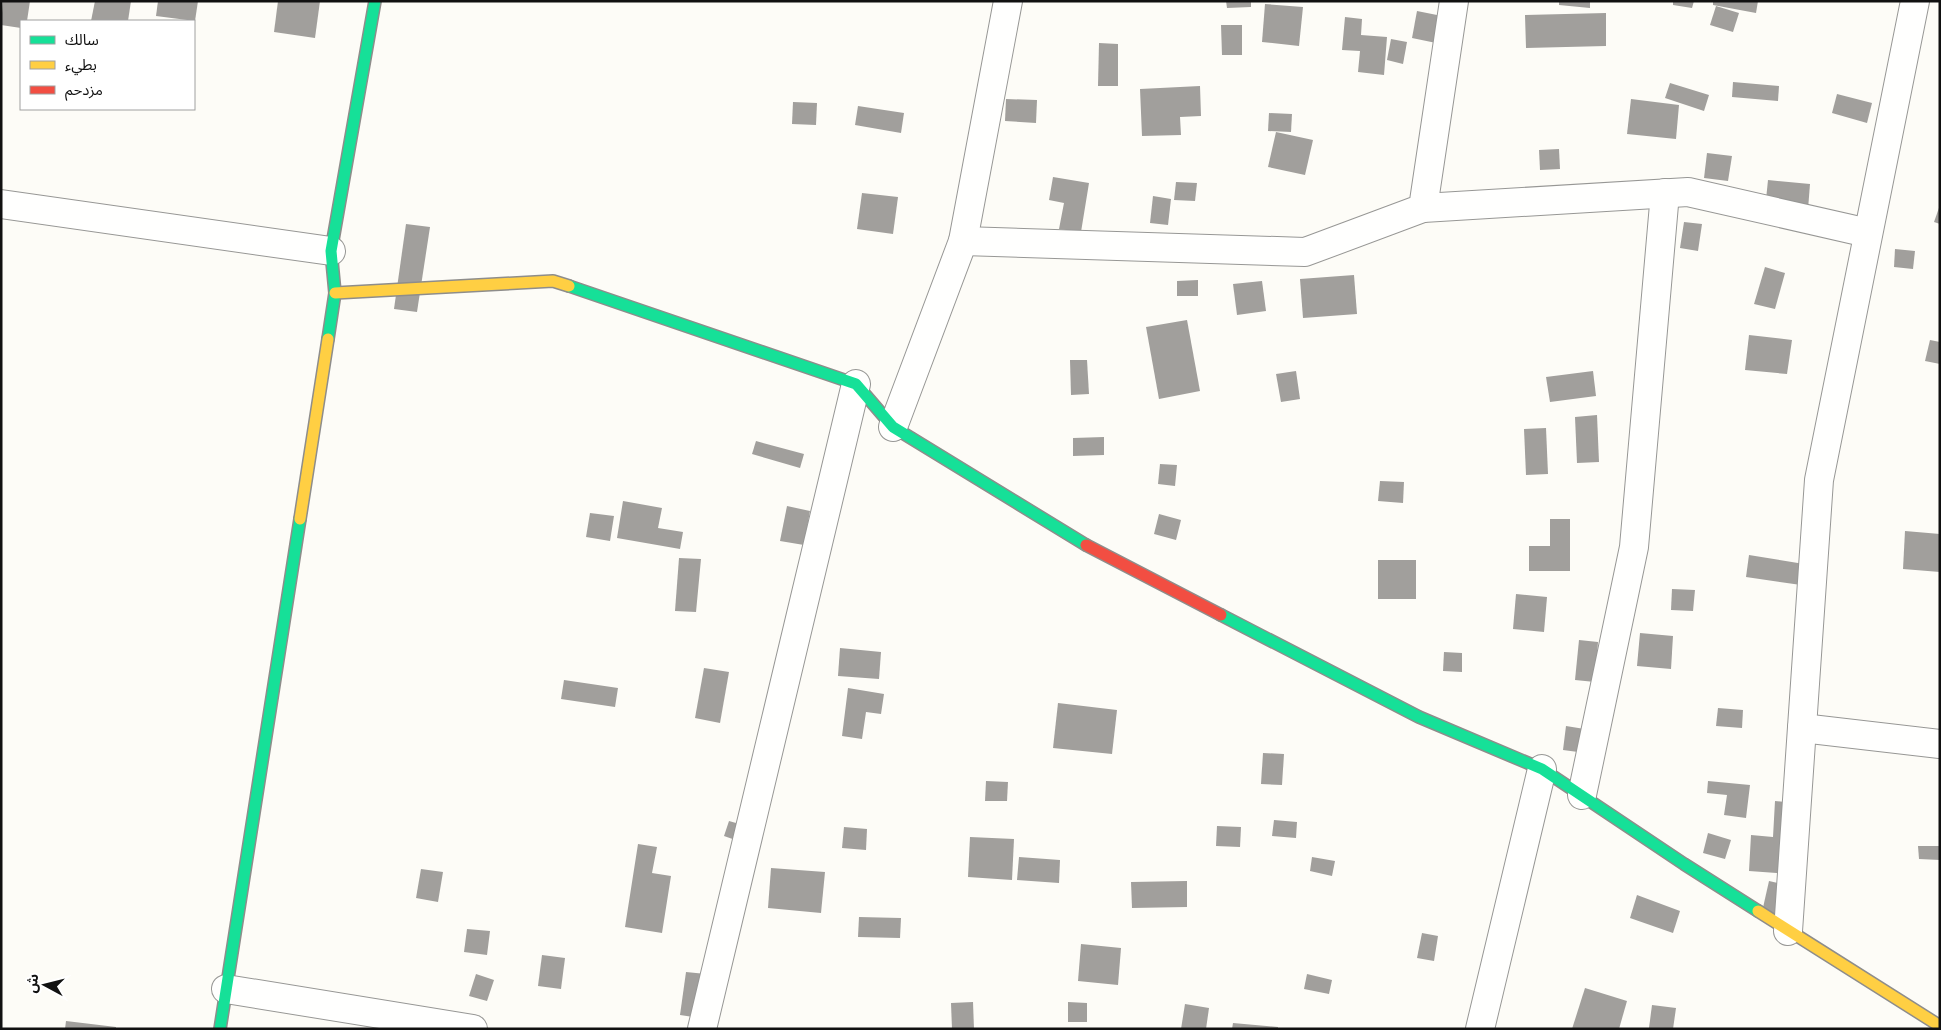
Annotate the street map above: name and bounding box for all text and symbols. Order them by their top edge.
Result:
legend [20,20,195,110]
text: سالك [65,31,99,49]
text: بطيء [65,56,97,76]
text: مزدحم [65,81,103,101]
north arrow [20,960,70,1010]
text: ش [23,973,42,994]

